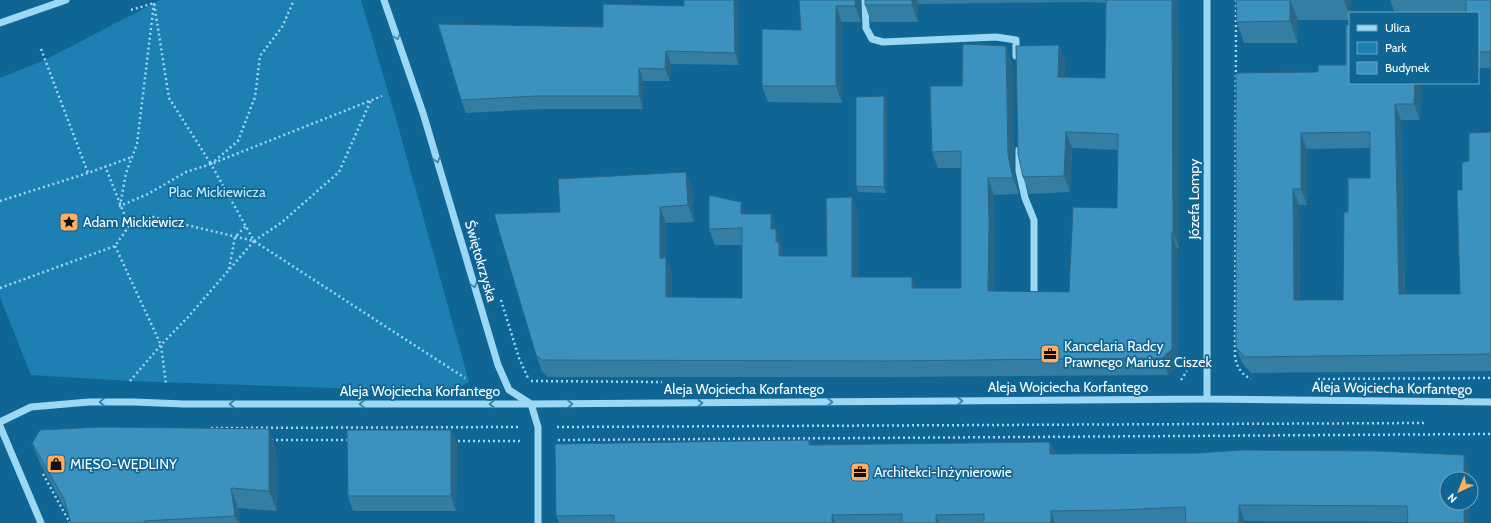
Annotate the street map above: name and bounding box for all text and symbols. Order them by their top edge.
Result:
legend [1349,12,1479,84]
text: Ulica [1385,20,1410,35]
one-way arrow [392,33,400,40]
text: Park [1385,40,1407,55]
text: Budynek [1385,60,1430,75]
one-way arrow [432,157,441,164]
street label: Józefa Lompy [1185,159,1203,240]
park label: Plac Mickiewicza [168,183,266,201]
place icon: Adam Mickiewicz [58,211,80,233]
place label: Adam Mickiewicz [83,213,185,231]
street label: Świętokrzyska [461,218,501,304]
one-way arrow [469,281,478,288]
place label: Kancelaria Radcy Prawnego Mariusz Ciszek [1064,337,1212,371]
office icon: Kancelaria Radcy Prawnego Mariusz Ciszek [1039,343,1061,365]
street label: Aleja Wojciecha Korfantego [988,378,1149,396]
street label: Aleja Wojciecha Korfantego [1312,378,1473,398]
street label: Aleja Wojciecha Korfantego [664,380,825,398]
street label: Aleja Wojciecha Korfantego [340,382,501,400]
one-way arrow [957,397,963,405]
one-way arrow [99,398,105,406]
one-way arrow [827,398,833,406]
one-way arrow [697,399,703,407]
one-way arrow [229,400,235,408]
one-way arrow [359,400,365,408]
one-way arrow [489,400,495,408]
one-way arrow [567,400,573,408]
shop icon: MIĘSO-WĘDLINY [45,453,67,475]
place label: MIĘSO-WĘDLINY [70,455,178,473]
office icon: Architekci-Inżynierowie [849,461,871,483]
place label: Architekci-Inżynierowie [874,463,1012,481]
north arrow [1439,471,1479,511]
text: N [1444,490,1460,506]

